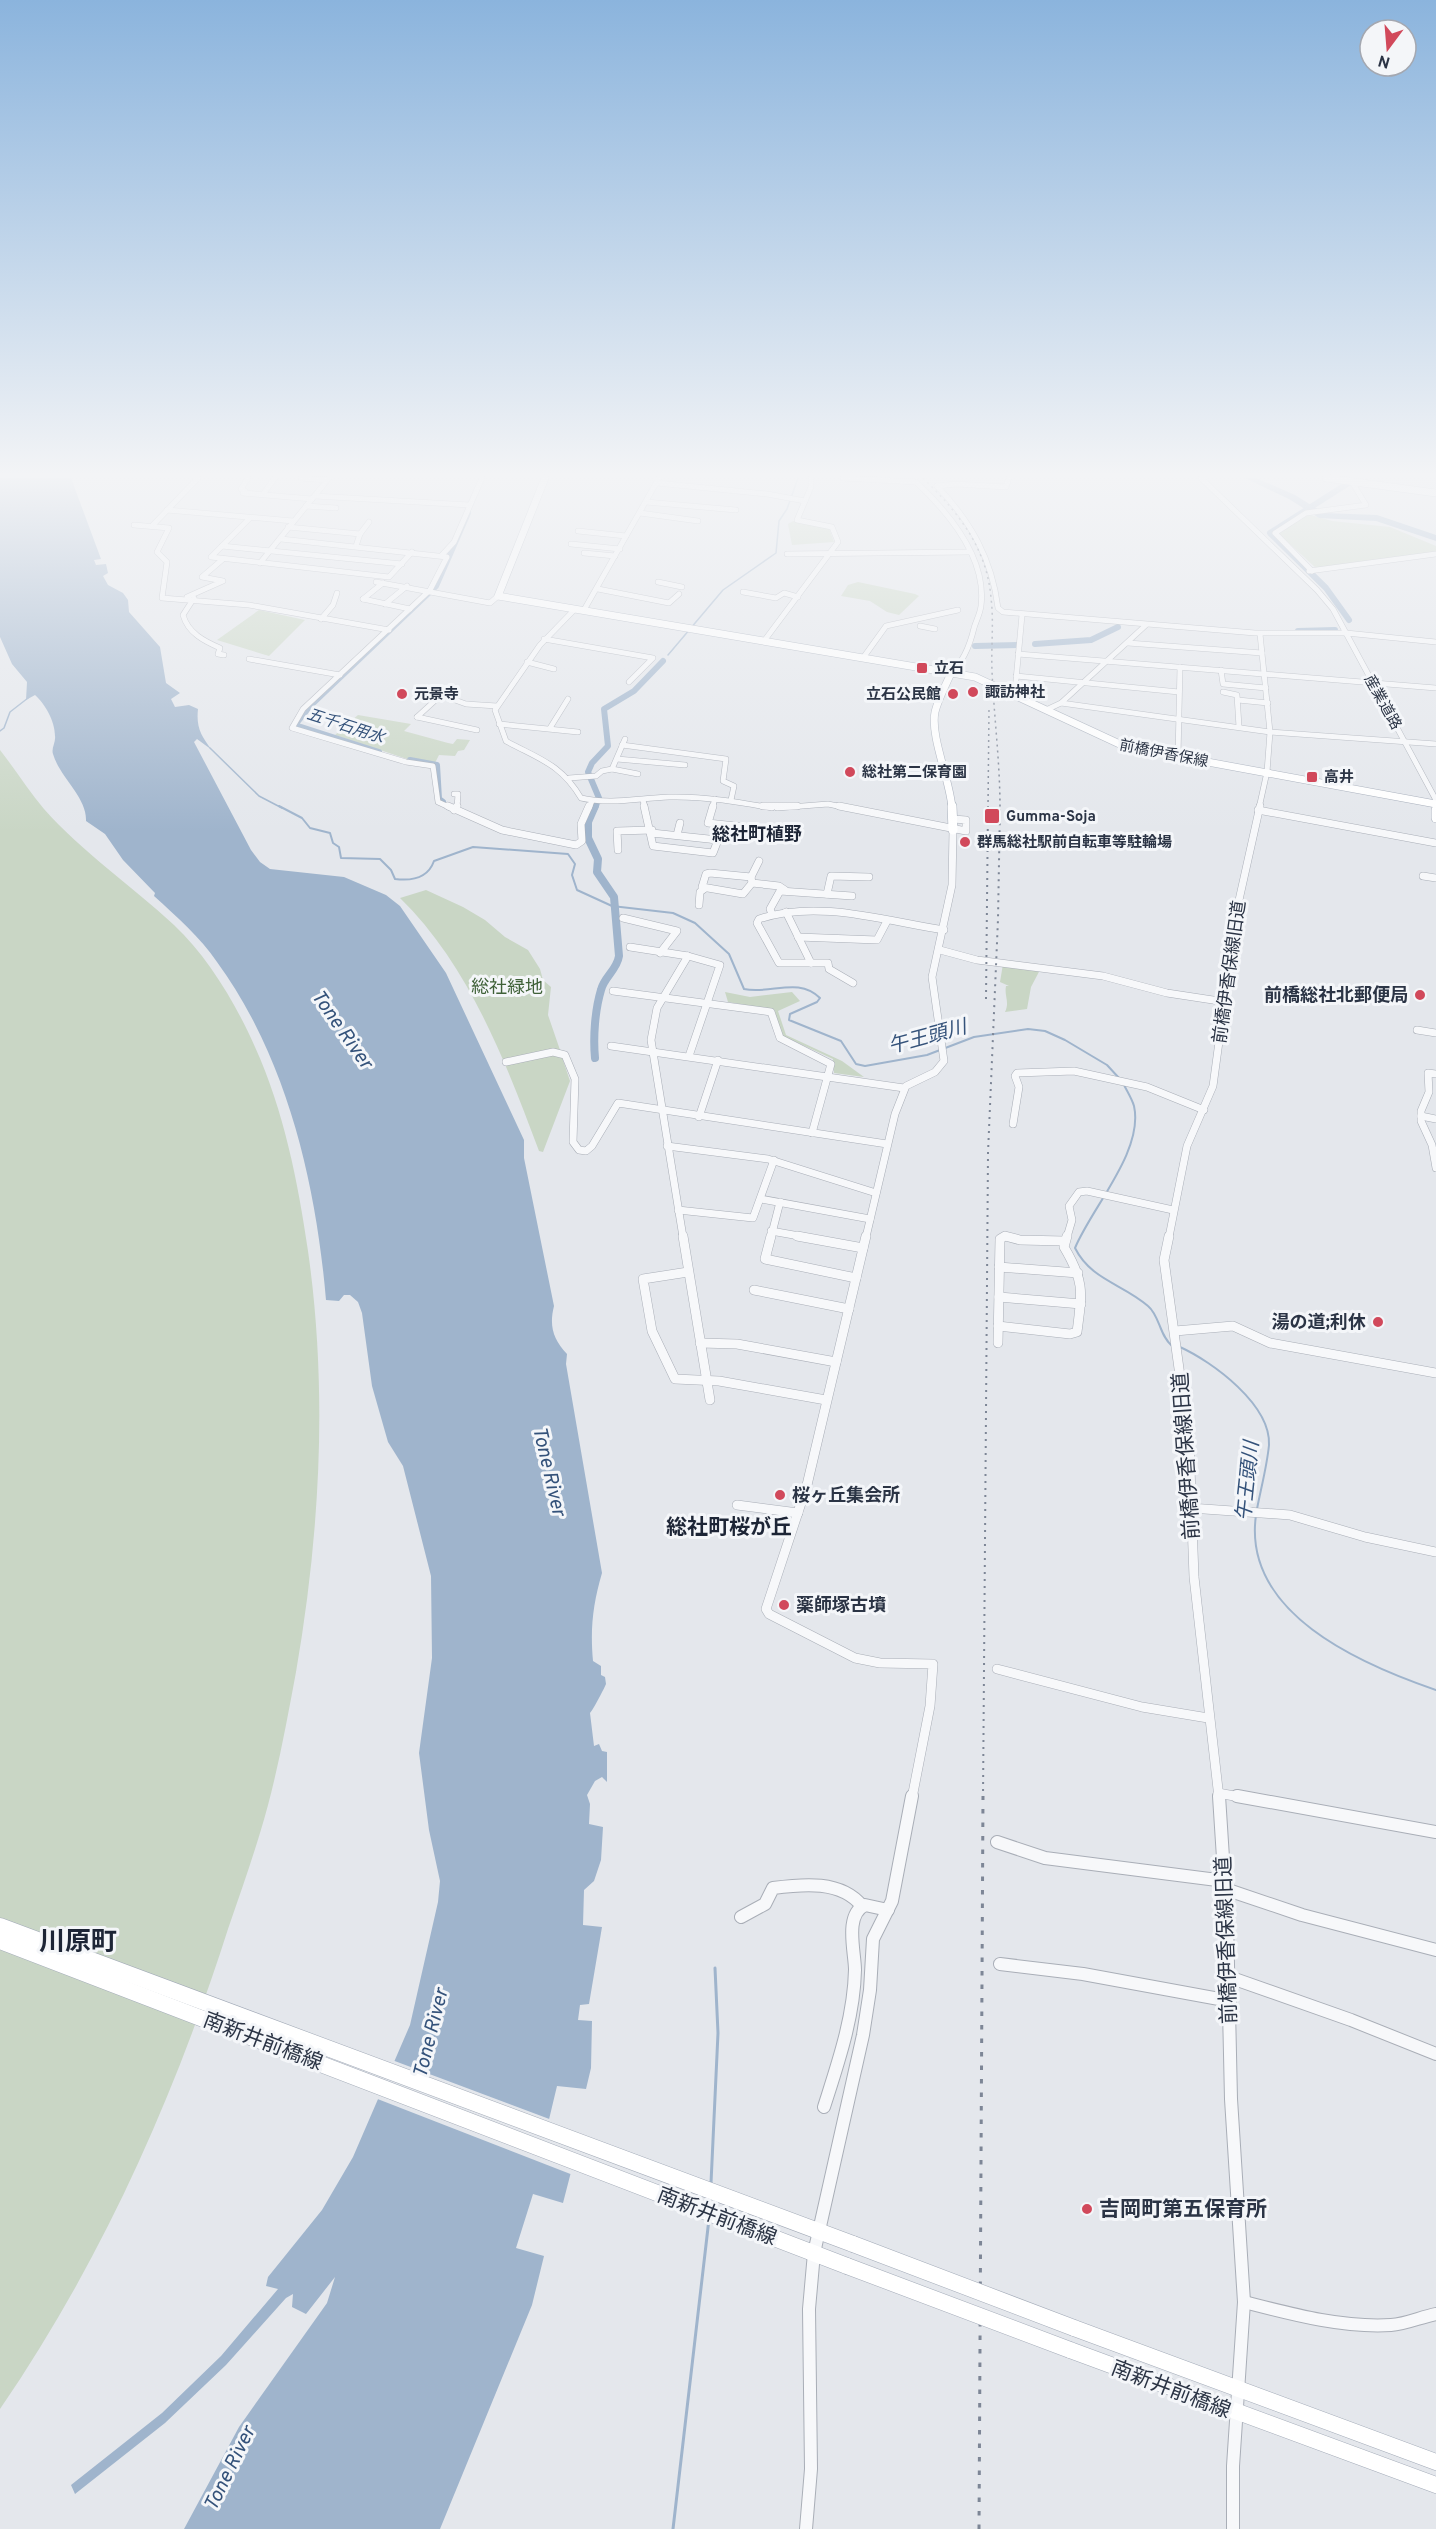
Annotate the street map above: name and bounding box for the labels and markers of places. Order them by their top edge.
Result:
place label: 立石 [934,660,964,679]
marker: 立石 [915,661,929,675]
place label: 諏訪神社 [985,683,1045,703]
marker: 諏訪神社 [966,685,980,699]
place label: 元景寺 [414,686,459,705]
place label: 立石公民館 [866,686,941,705]
marker: 元景寺 [395,687,409,701]
marker: 立石公民館 [946,687,960,701]
place label: 総社第二保育園 [862,763,967,783]
marker: 総社第二保育園 [843,765,857,779]
place label: 高井 [1324,768,1354,788]
marker: 高井 [1305,770,1319,784]
marker: Gumma-Soja [983,807,1001,825]
place label: Gumma-Soja [1006,808,1096,827]
place label: 群馬総社駅前自転車等駐輪場 [977,833,1172,853]
marker: 群馬総社駅前自転車等駐輪場 [958,835,972,849]
place label: 前橋総社北郵便局 [1264,985,1408,1008]
marker: 前橋総社北郵便局 [1413,988,1427,1002]
place label: 湯の道;利休 [1272,1312,1366,1335]
marker: 湯の道;利休 [1371,1315,1385,1329]
place label: 桜ヶ丘集会所 [792,1485,900,1508]
marker: 桜ヶ丘集会所 [773,1488,787,1502]
place label: 薬師塚古墳 [796,1595,886,1618]
marker: 薬師塚古墳 [777,1598,791,1612]
place label: 吉岡町第五保育所 [1099,2197,1267,2224]
marker: 吉岡町第五保育所 [1080,2202,1094,2216]

